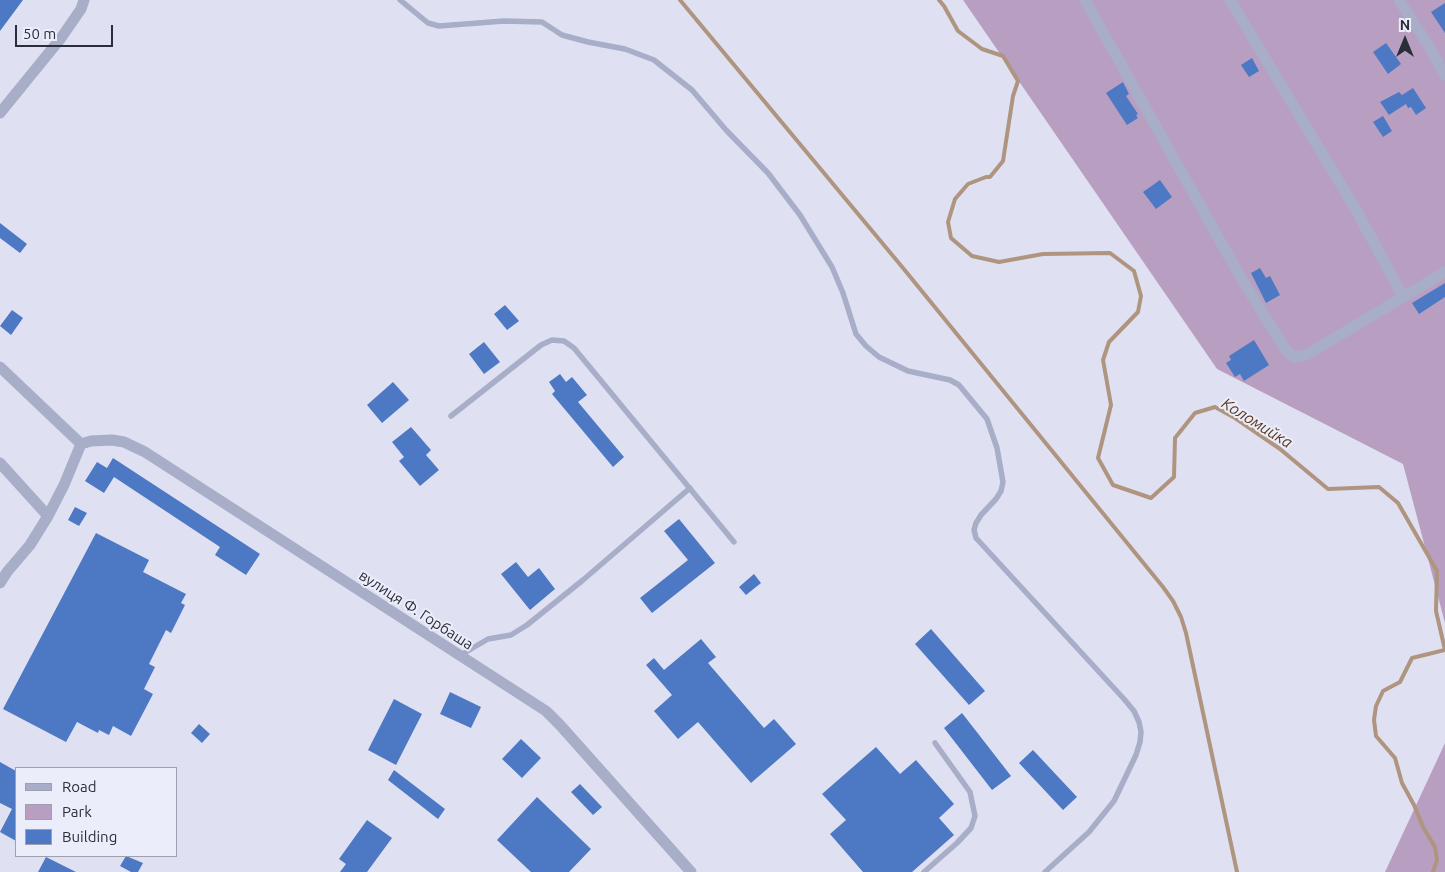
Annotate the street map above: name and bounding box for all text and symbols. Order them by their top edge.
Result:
scale bar [18,15,115,47]
north arrow [1380,15,1430,65]
text: N [1400,17,1410,33]
text: 50 m [23,25,56,42]
water label: Коломийка [1218,394,1296,452]
street label: вулиця Ф. Горбаша [355,566,477,654]
legend [15,767,178,857]
text: Road [62,778,97,795]
text: Park [62,803,92,820]
text: Building [62,828,117,845]

